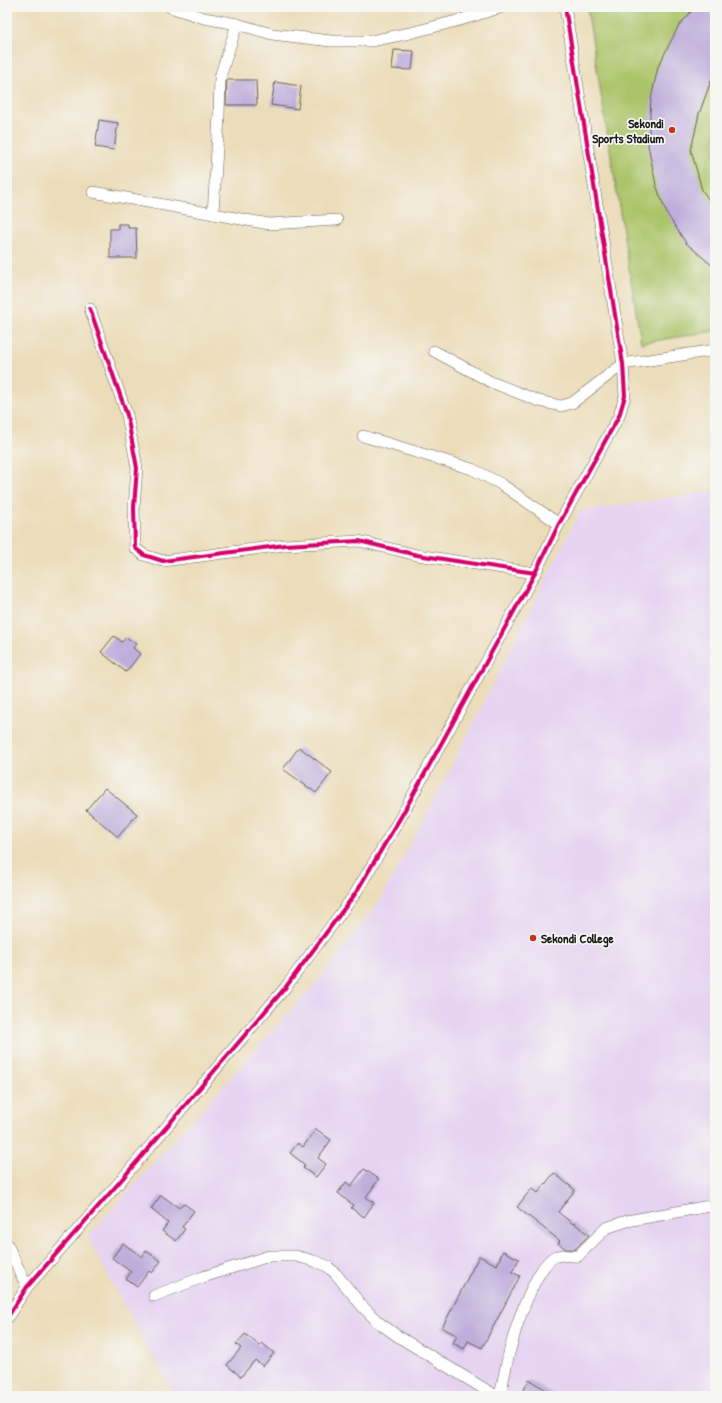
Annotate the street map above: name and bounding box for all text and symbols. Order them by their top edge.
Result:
place label: Sekondi Sports Stadium [592,114,664,148]
marker: Sekondi Sports Stadium [667,125,677,135]
place label: Sekondi College [541,929,615,948]
marker: Sekondi College [528,933,538,943]

